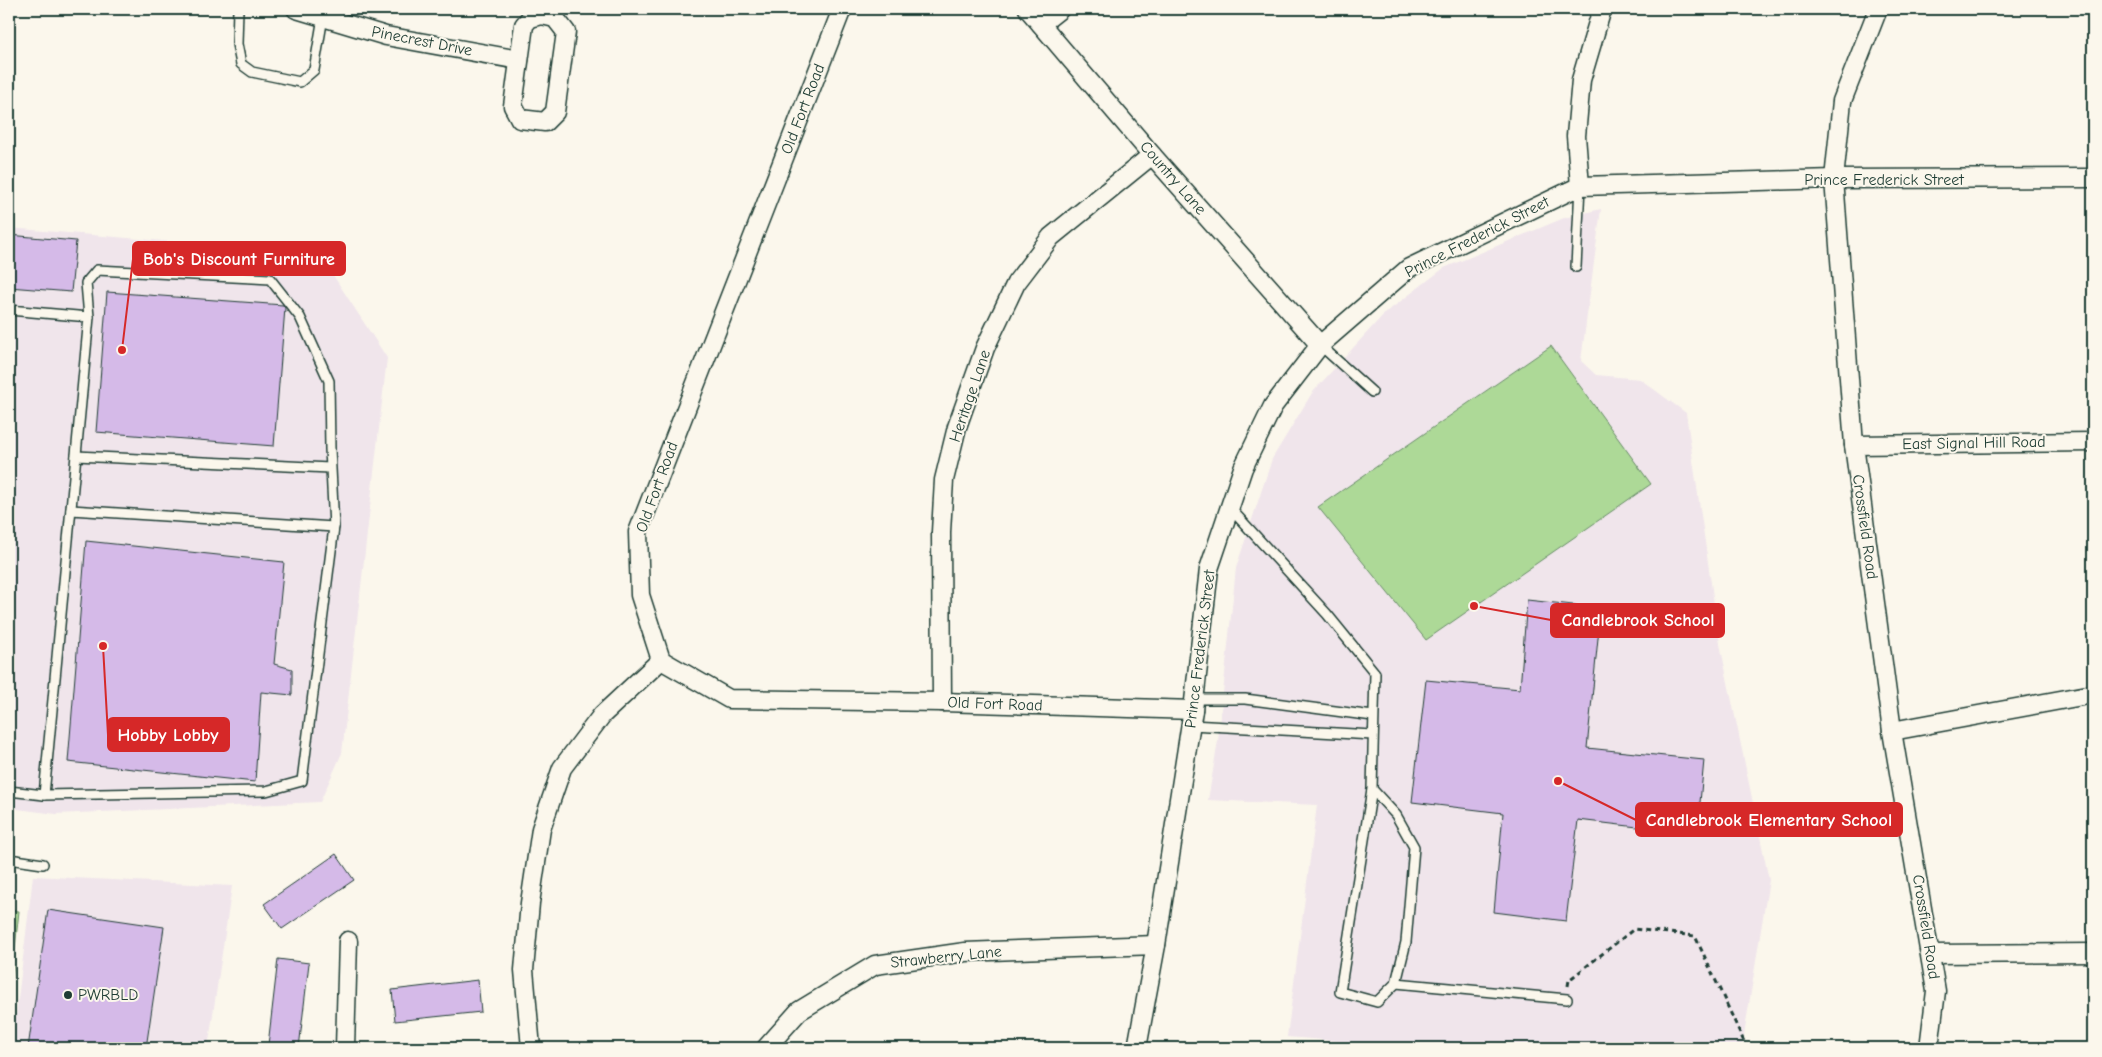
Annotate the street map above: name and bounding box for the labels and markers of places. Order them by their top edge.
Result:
callout: Bob's Discount Furniture [133,242,345,275]
callout: Candlebrook School [1551,604,1724,637]
callout: Hobby Lobby [108,718,229,751]
callout: Candlebrook Elementary School [1636,803,1902,836]
place label: PWRBLD [78,986,138,1004]
marker: PWRBLD [62,989,74,1001]

